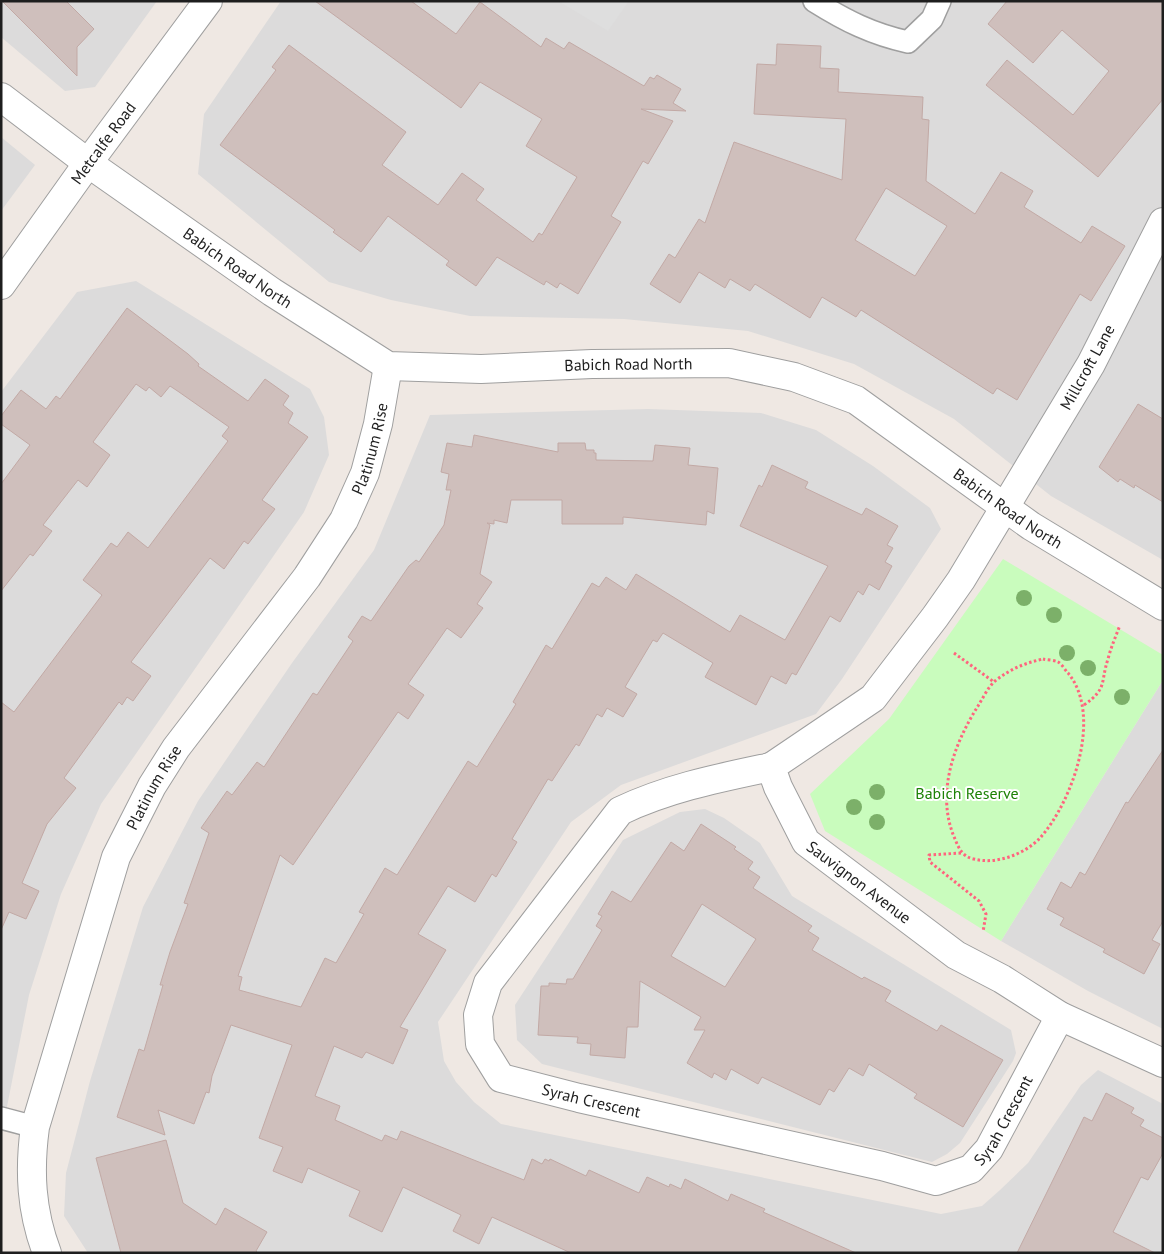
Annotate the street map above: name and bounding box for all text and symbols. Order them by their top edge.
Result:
street label: Metcalfe Road [66,98,140,188]
street label: Babich Road North [179,223,296,312]
street label: Millcroft Lane [1055,321,1119,413]
street label: Babich Road North [564,353,692,375]
street label: Platinum Rise [347,401,391,498]
street label: Babich Road North [950,464,1066,553]
street label: Platinum Rise [121,741,185,833]
park label: Babich Reserve [915,783,1019,803]
street label: Sauvignon Avenue [803,836,915,928]
street label: Syrah Crescent [969,1071,1037,1169]
street label: Syrah Crescent [540,1079,643,1122]

